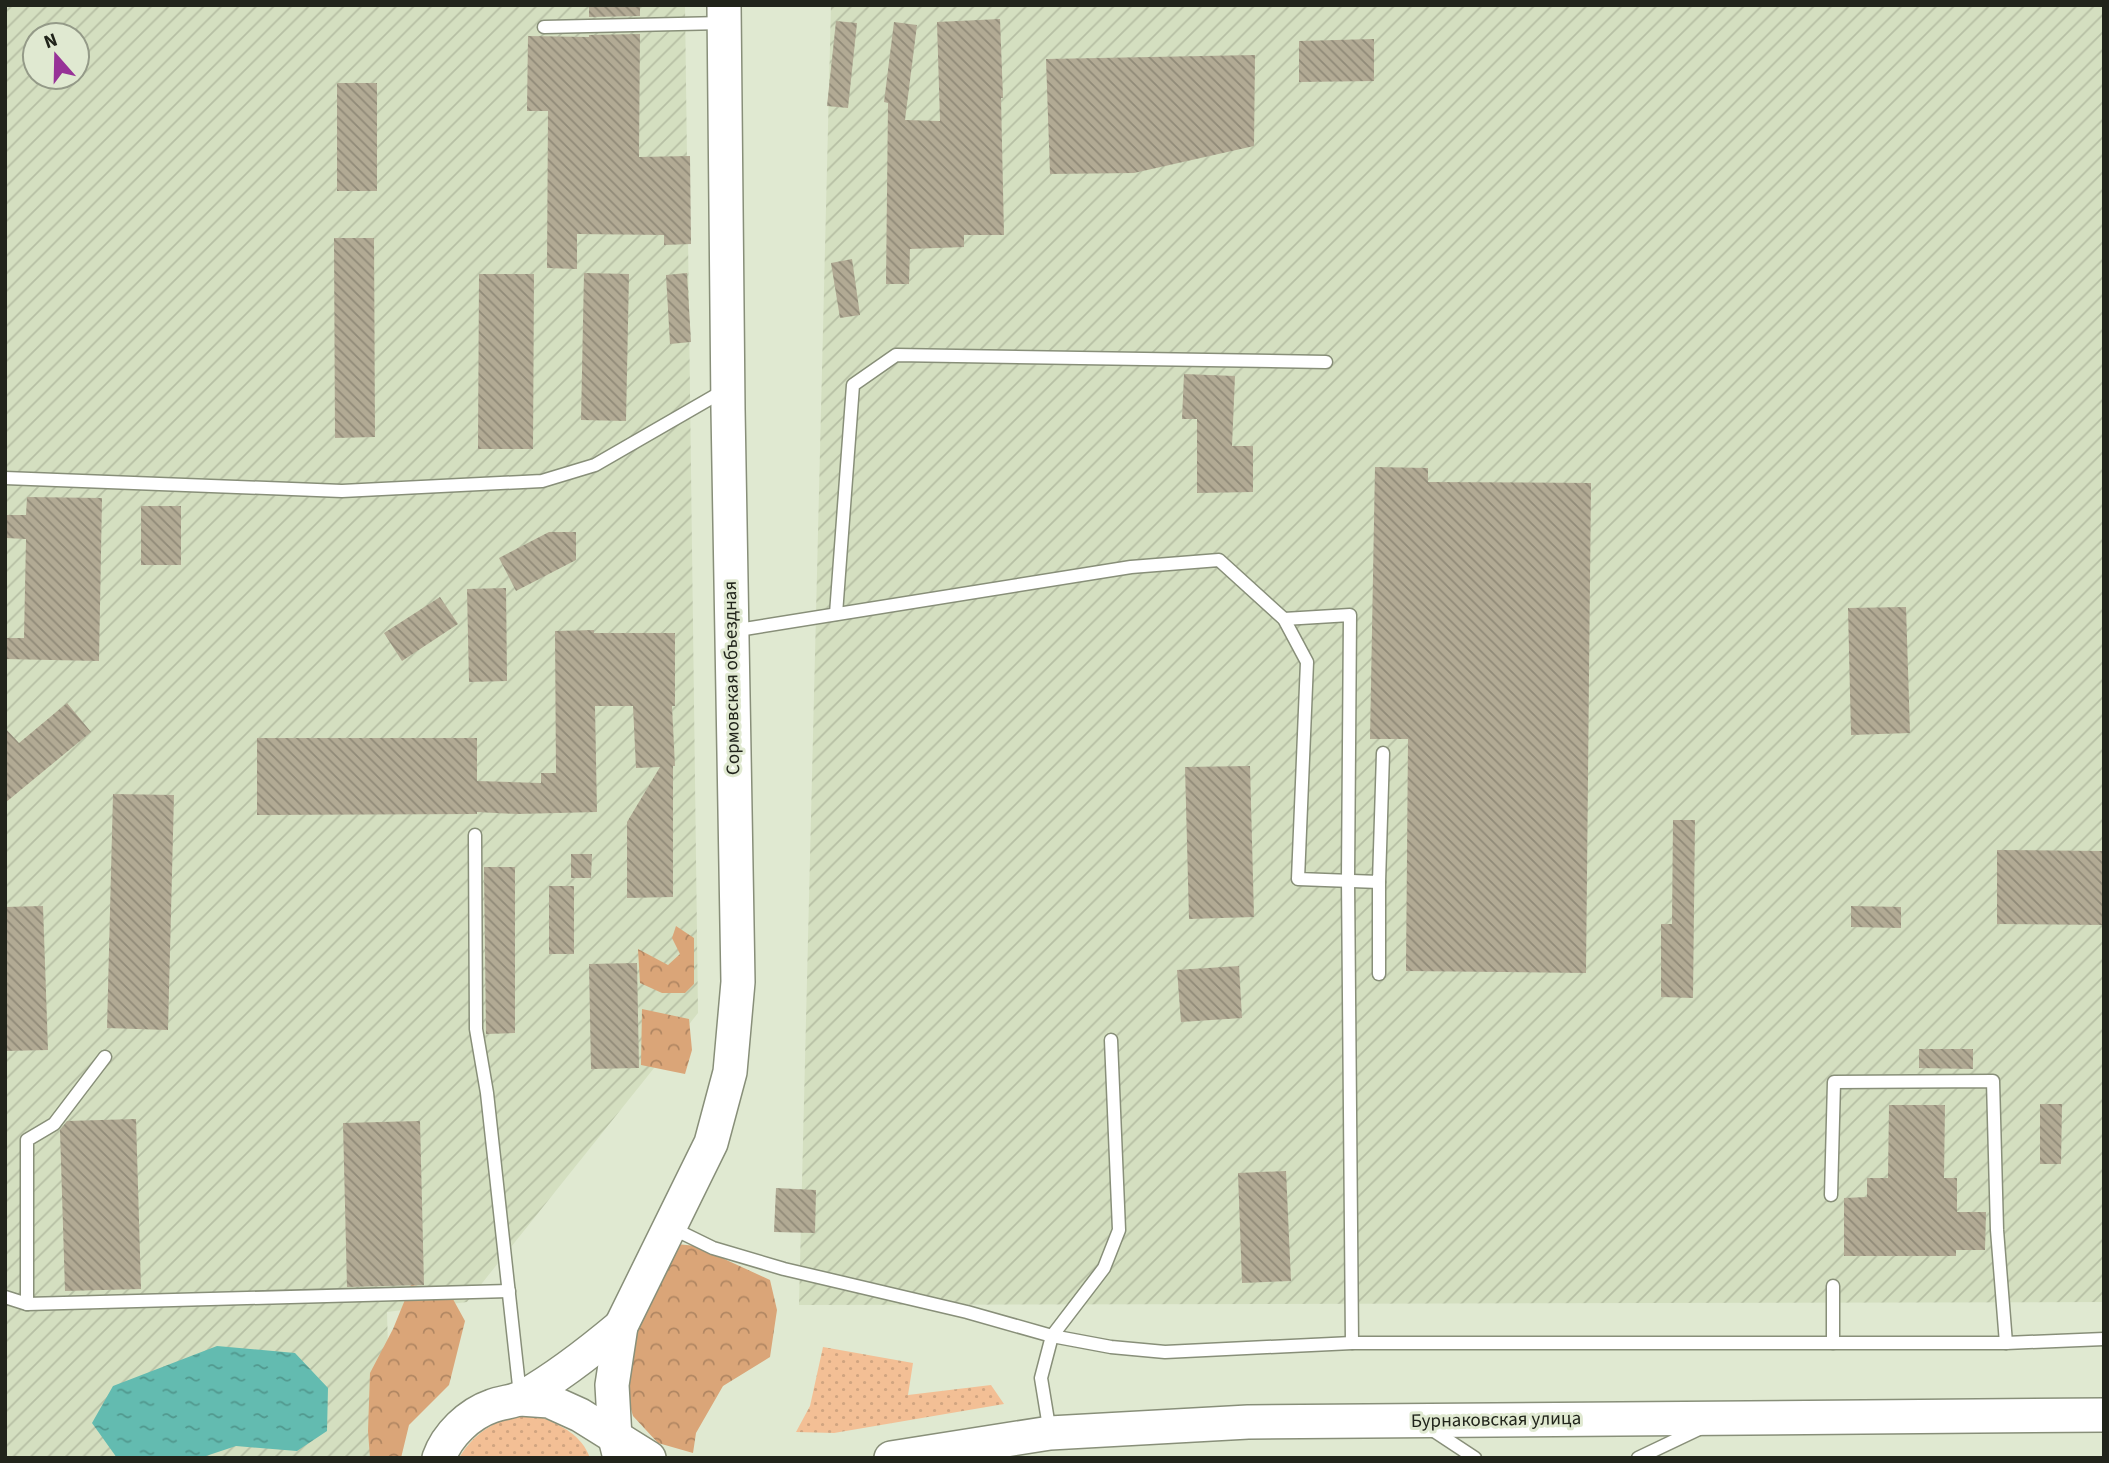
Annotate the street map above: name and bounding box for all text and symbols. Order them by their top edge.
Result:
north arrow [21,21,91,91]
text: N [40,27,61,56]
street label: Сормовская объездная [717,581,747,775]
street label: Бурнаковская улица [1411,1405,1581,1435]

